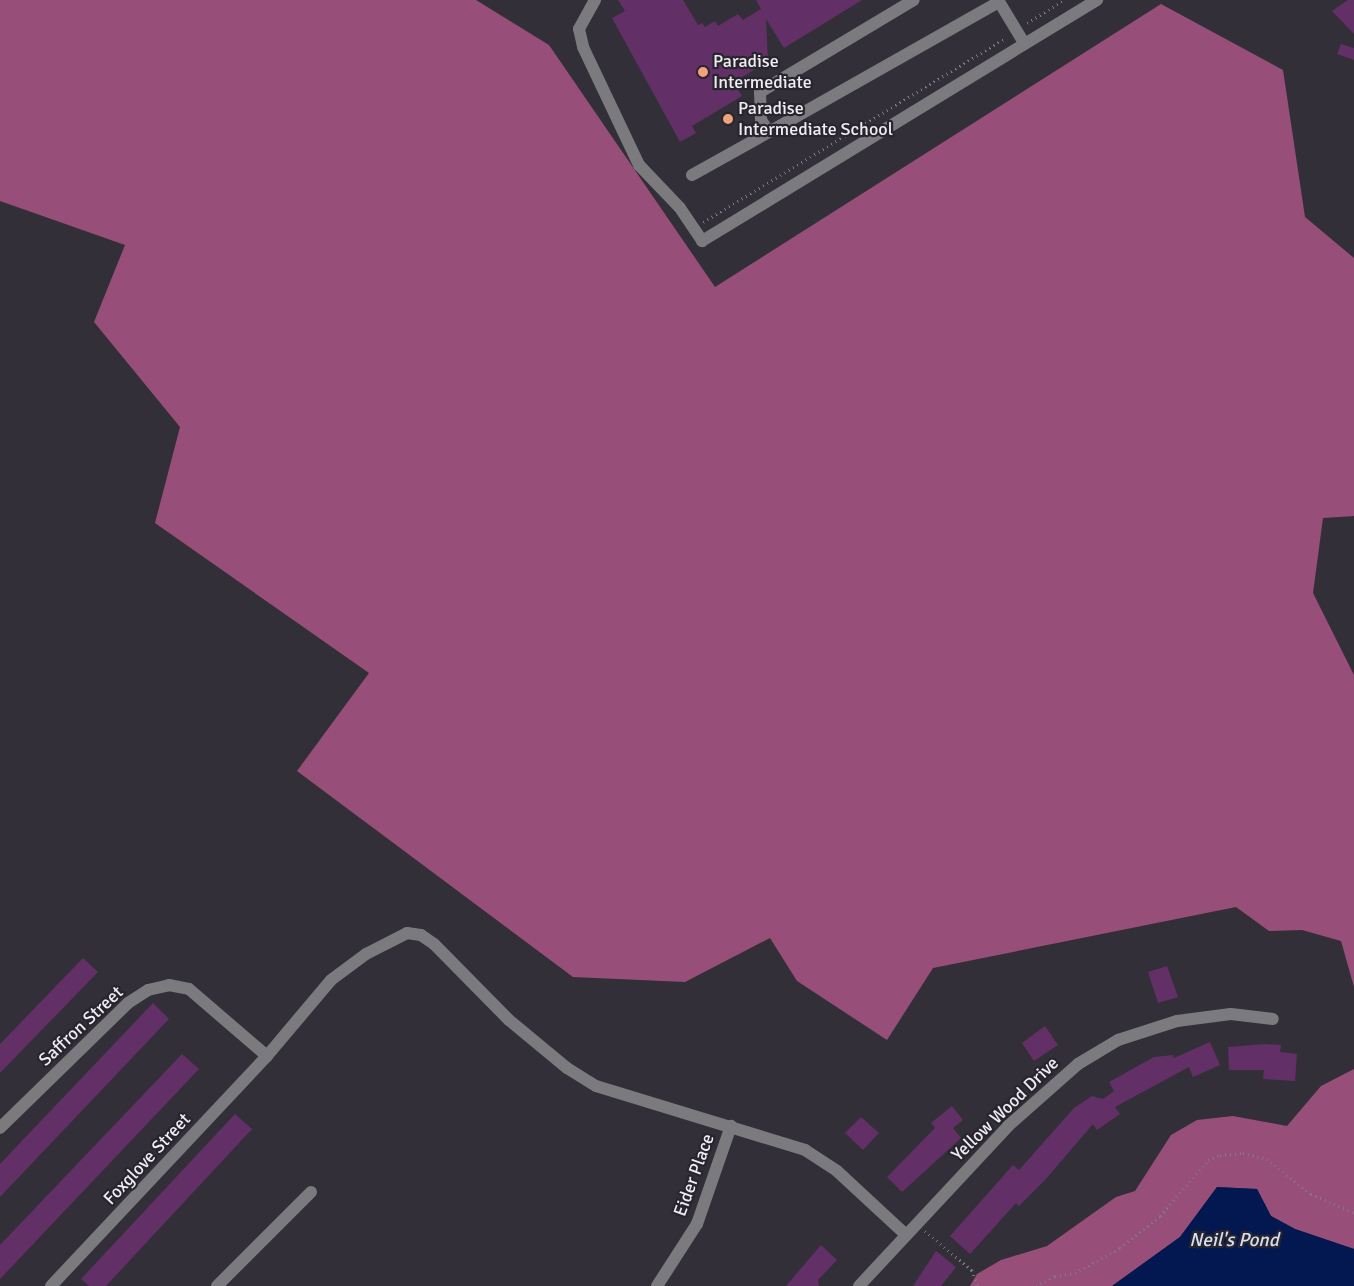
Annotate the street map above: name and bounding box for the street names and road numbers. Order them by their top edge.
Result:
street label: Saffron Street [34,982,128,1070]
street label: Yellow Wood Drive [947,1052,1063,1166]
street label: Foxglove Street [99,1109,195,1209]
street label: Eider Place [669,1131,719,1219]

